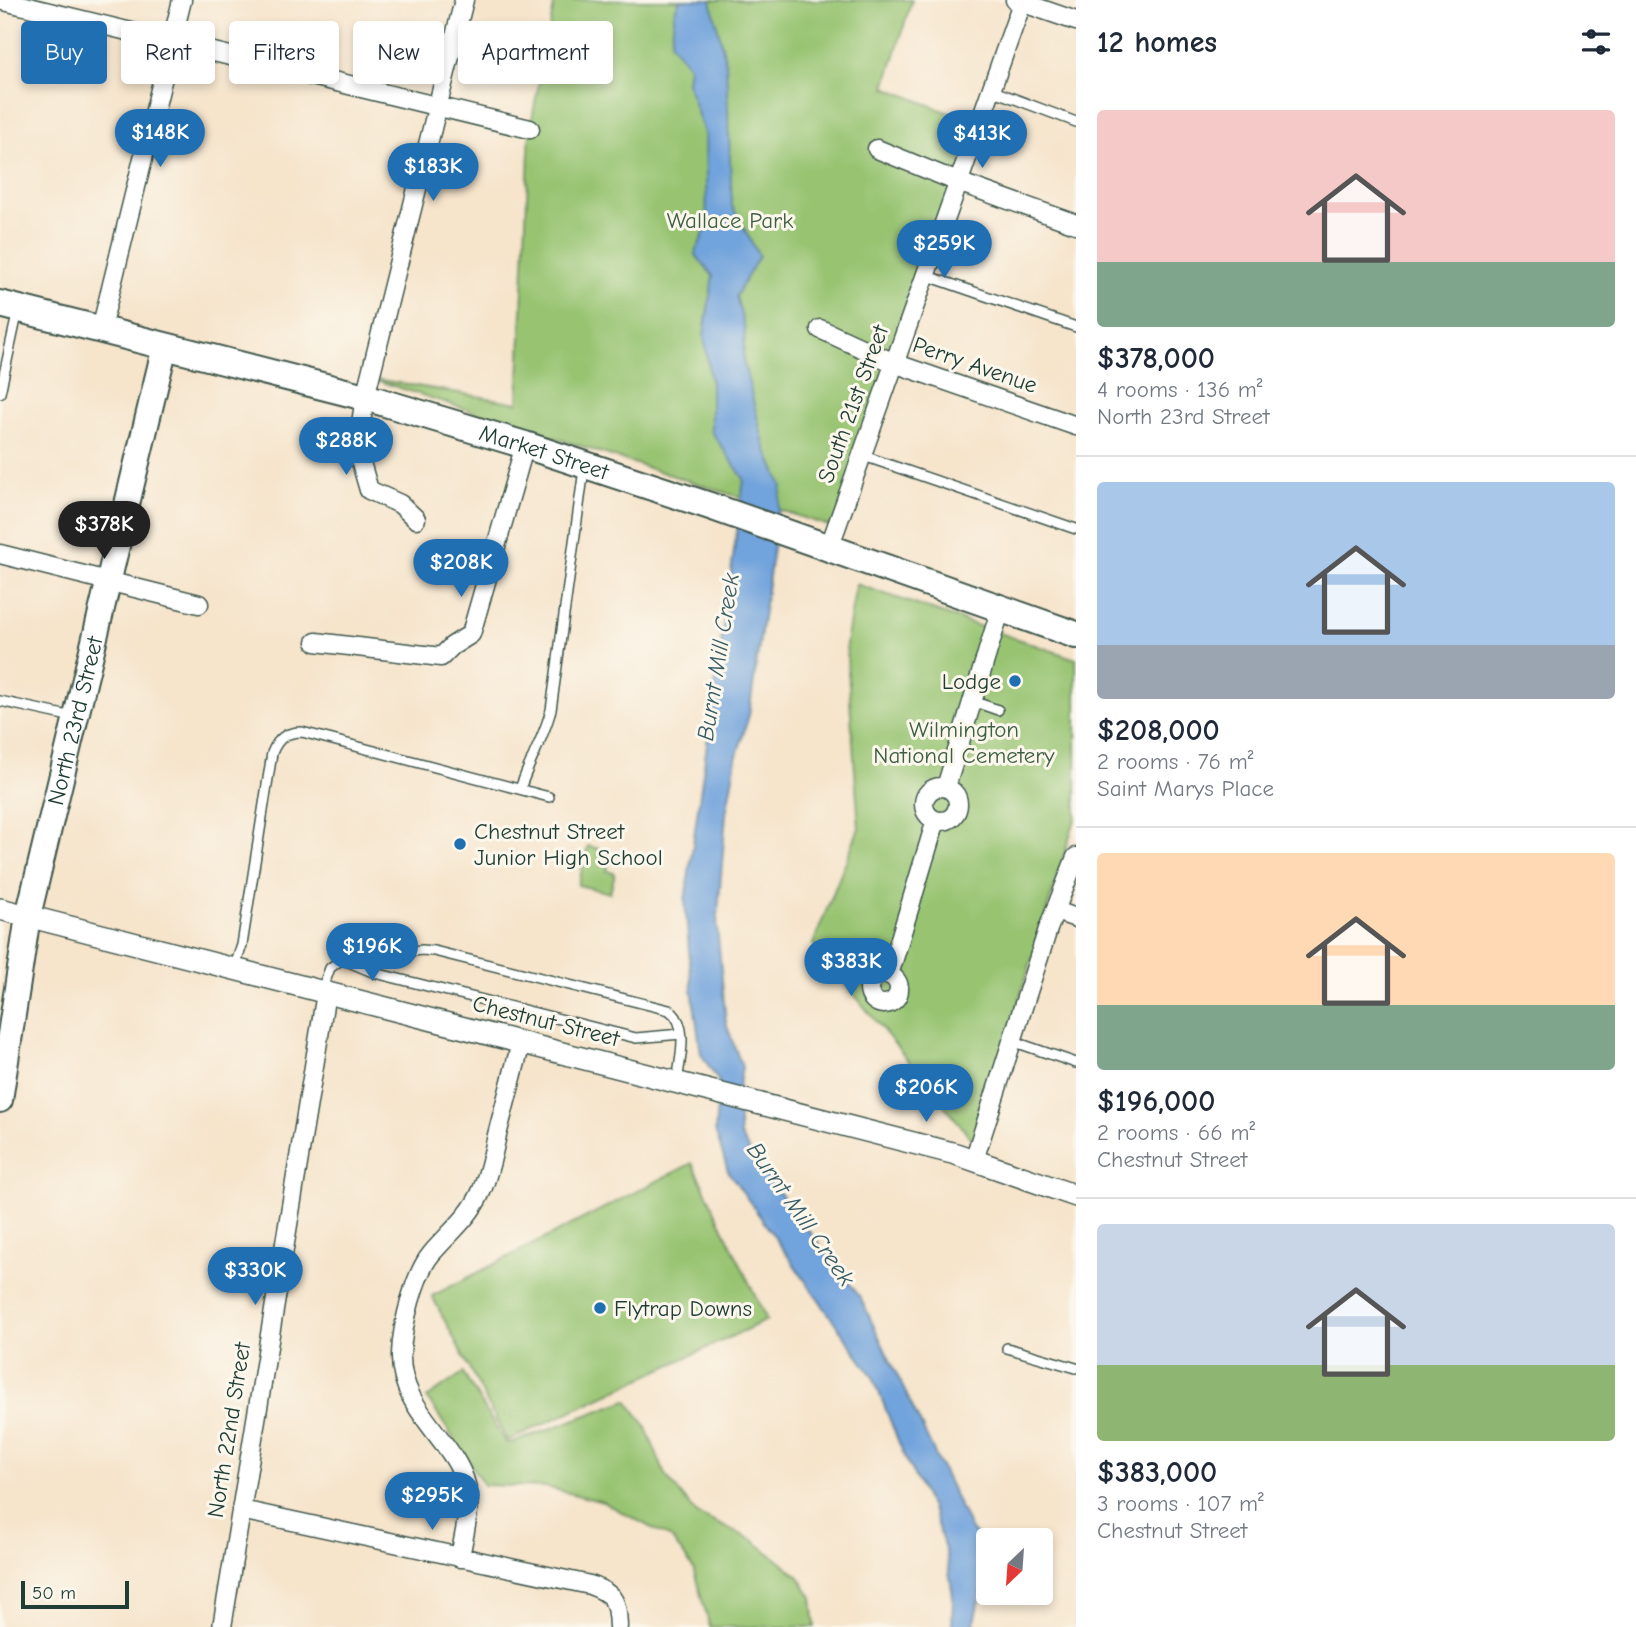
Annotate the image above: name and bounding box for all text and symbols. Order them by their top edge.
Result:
chip: Buy [21,21,107,84]
chip: Rent [121,21,215,84]
chip: Filters [229,21,339,84]
chip: New [353,21,444,84]
chip: Apartment [458,21,613,84]
icon: filters [1577,23,1615,61]
text: 12 homes [1097,25,1217,60]
pin: $148K [111,110,209,169]
pin: $413K [933,110,1031,170]
text: $148K [131,118,189,145]
text: $413K [953,119,1011,146]
pin: $183K [384,144,482,203]
text: $183K [404,152,462,179]
icon: home [1293,155,1419,281]
park label: Wallace Park [667,207,793,234]
pin: $259K [895,220,993,280]
text: $259K [913,229,975,256]
street label: South 21st Street [812,320,895,487]
street label: Perry Avenue [909,331,1041,399]
text: $378,000 [1097,341,1215,376]
text: 4 rooms · 136 m² [1097,376,1263,403]
text: North 23rd Street [1097,403,1270,430]
pin: $288K [297,418,395,477]
street label: Market Street [476,419,614,486]
text: $288K [315,426,377,453]
pin: $378K [55,502,153,561]
text: $378K [74,510,134,537]
icon: home [1293,527,1419,653]
pin: $208K [412,540,510,599]
text: $208K [429,548,493,575]
water label: Burnt Mill Creek [691,571,745,743]
street label: North 23rd Street [42,632,109,808]
place label: Lodge [942,668,1001,695]
marker: Lodge [1007,673,1023,689]
text: $208,000 [1097,713,1220,748]
park label: Wilmington National Cemetery [873,716,1055,769]
text: 2 rooms · 76 m² [1097,748,1253,775]
text: Saint Marys Place [1097,775,1274,802]
place label: Chestnut Street Junior High School [474,818,663,871]
marker: Chestnut Street Junior High School [452,836,468,852]
icon: home [1293,898,1419,1024]
pin: $196K [323,923,421,983]
text: $196K [342,932,402,959]
pin: $383K [802,939,900,998]
text: $383K [820,947,882,974]
street label: Chestnut Street [470,990,624,1053]
pin: $206K [877,1064,975,1124]
text: $206K [894,1073,958,1100]
text: $196,000 [1097,1084,1215,1119]
text: 2 rooms · 66 m² [1097,1119,1255,1146]
water label: Burnt Mill Creek [741,1137,861,1292]
text: Chestnut Street [1097,1146,1247,1173]
pin: $330K [206,1248,304,1307]
text: $330K [224,1256,286,1283]
icon: home [1293,1269,1419,1395]
place label: Flytrap Downs [614,1295,752,1322]
marker: Flytrap Downs [592,1300,608,1316]
street label: North 22nd Street [202,1339,256,1520]
text: $383,000 [1097,1455,1217,1490]
pin: $295K [383,1472,481,1532]
text: $295K [401,1481,463,1508]
text: 3 rooms · 107 m² [1097,1490,1264,1517]
text: Chestnut Street [1097,1517,1247,1544]
north arrow [976,1528,1054,1605]
map controls [976,1528,1053,1605]
scale bar [21,1578,130,1610]
text: 50 m [32,1582,76,1604]

